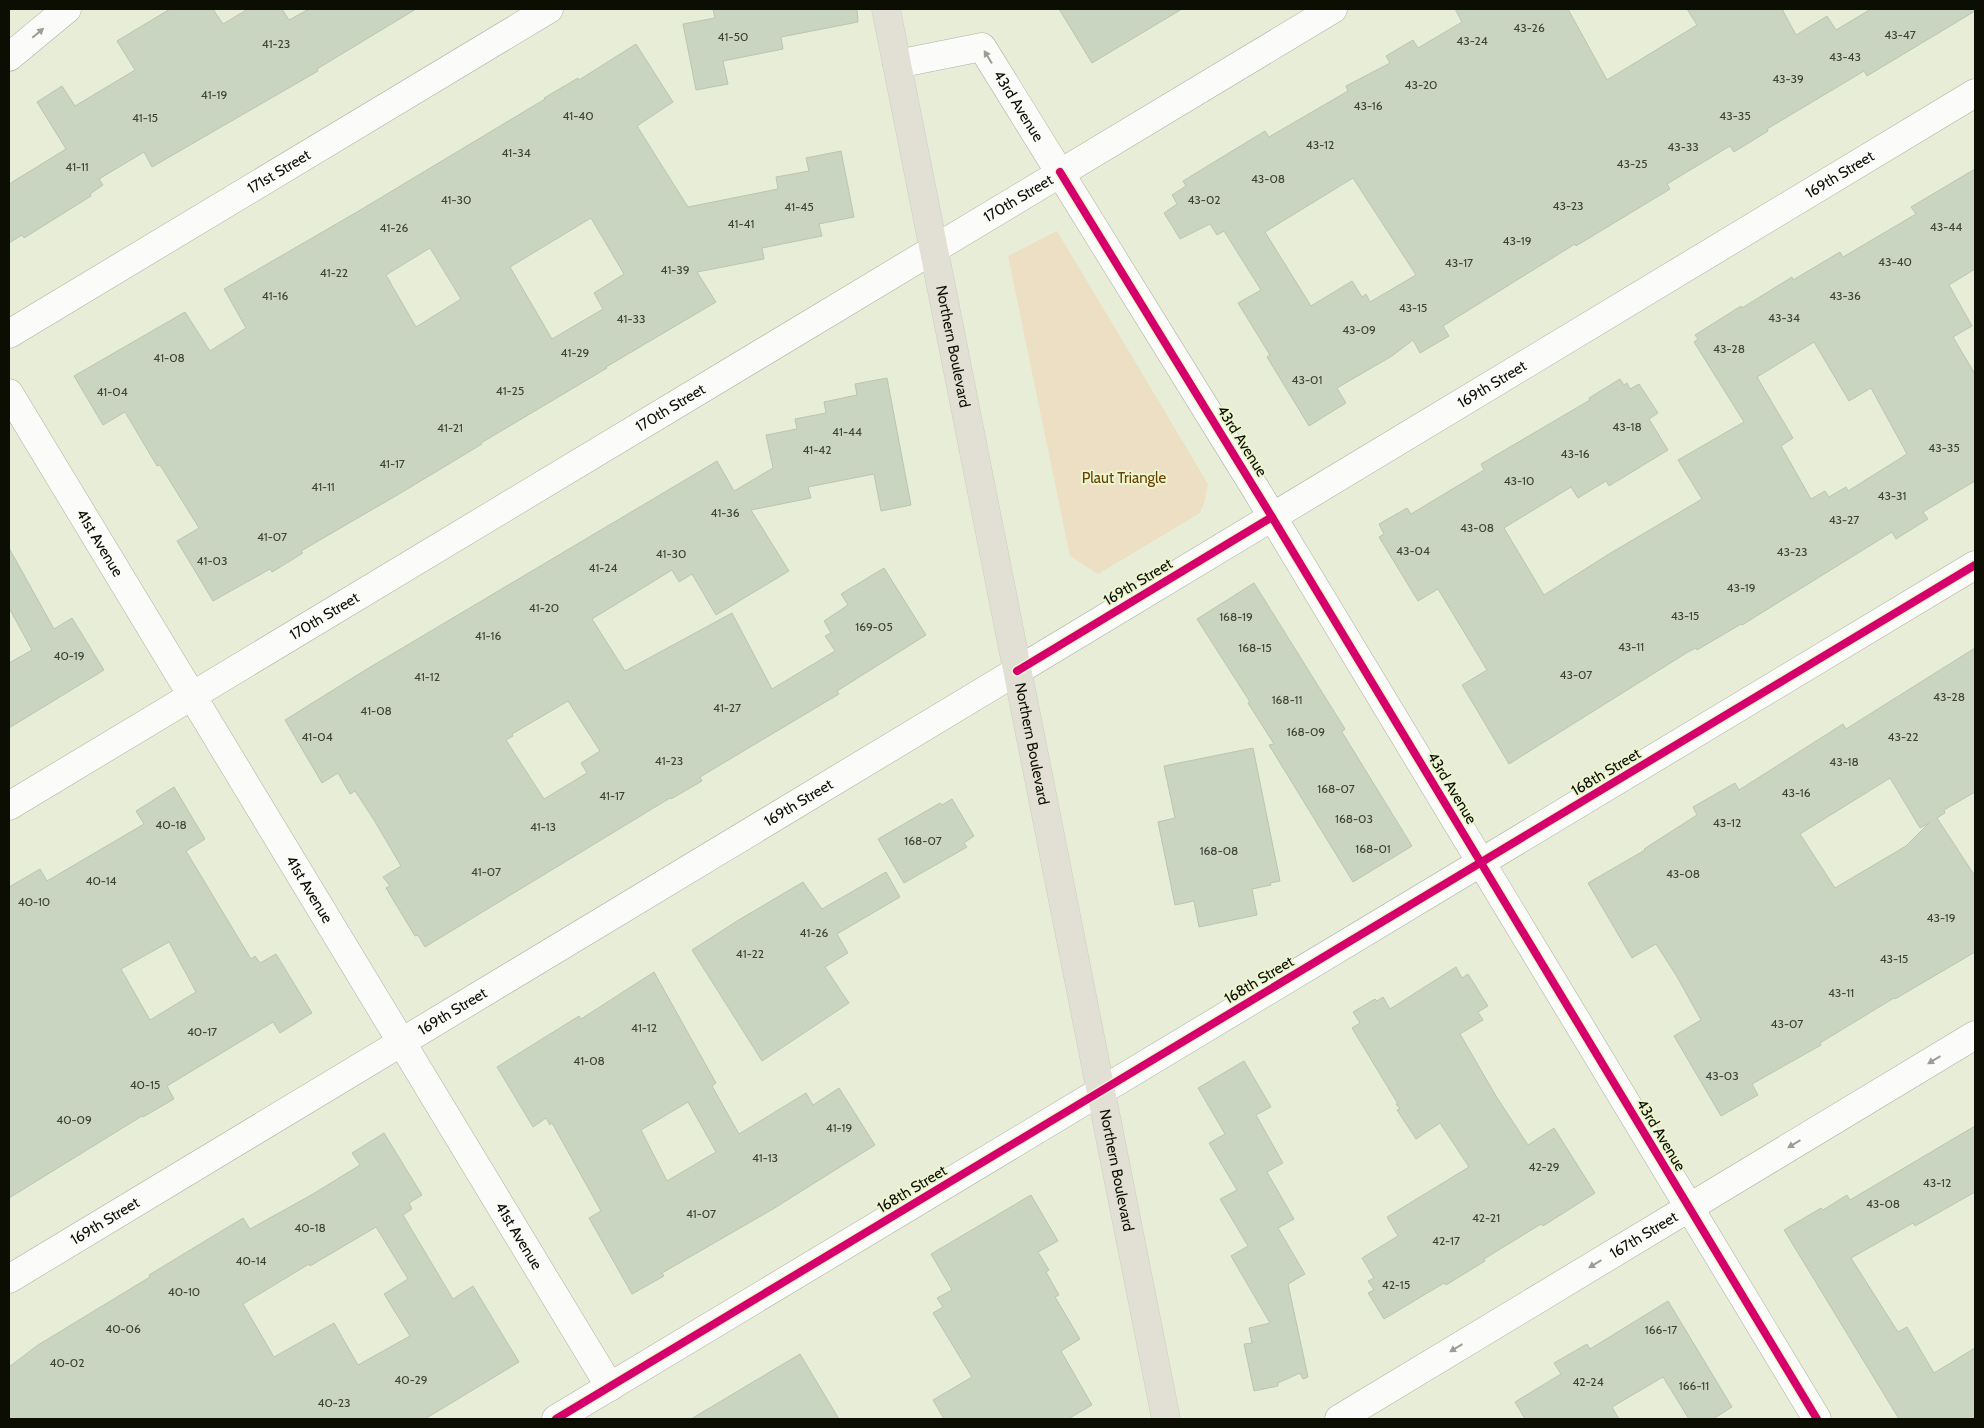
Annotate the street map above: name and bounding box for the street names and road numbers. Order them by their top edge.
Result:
street label: 43rd Avenue [990,67,1048,145]
street label: 171st Street [244,146,314,197]
street label: 169th Street [1802,147,1877,202]
street label: 170th Street [980,171,1056,226]
street label: Northern Boulevard [932,284,974,409]
street label: 169th Street [1454,357,1530,412]
street label: 170th Street [632,380,708,436]
street label: 43rd Avenue [1213,402,1271,480]
street label: 41st Avenue [72,506,127,580]
street label: 169th Street [1100,554,1176,610]
street label: 170th Street [286,588,362,644]
street label: Northern Boulevard [1011,681,1053,806]
street label: 168th Street [1568,744,1644,800]
street label: 43rd Avenue [1424,749,1481,827]
street label: 169th Street [761,775,836,830]
street label: 41st Avenue [282,852,337,927]
street label: 168th Street [1221,952,1297,1008]
street label: 169th Street [415,984,490,1039]
street label: 43rd Avenue [1633,1096,1690,1174]
street label: Northern Boulevard [1096,1108,1138,1233]
street label: 168th Street [874,1161,950,1217]
street label: 169th Street [67,1194,143,1249]
street label: 41st Avenue [491,1199,546,1273]
street label: 167th Street [1607,1208,1681,1262]

